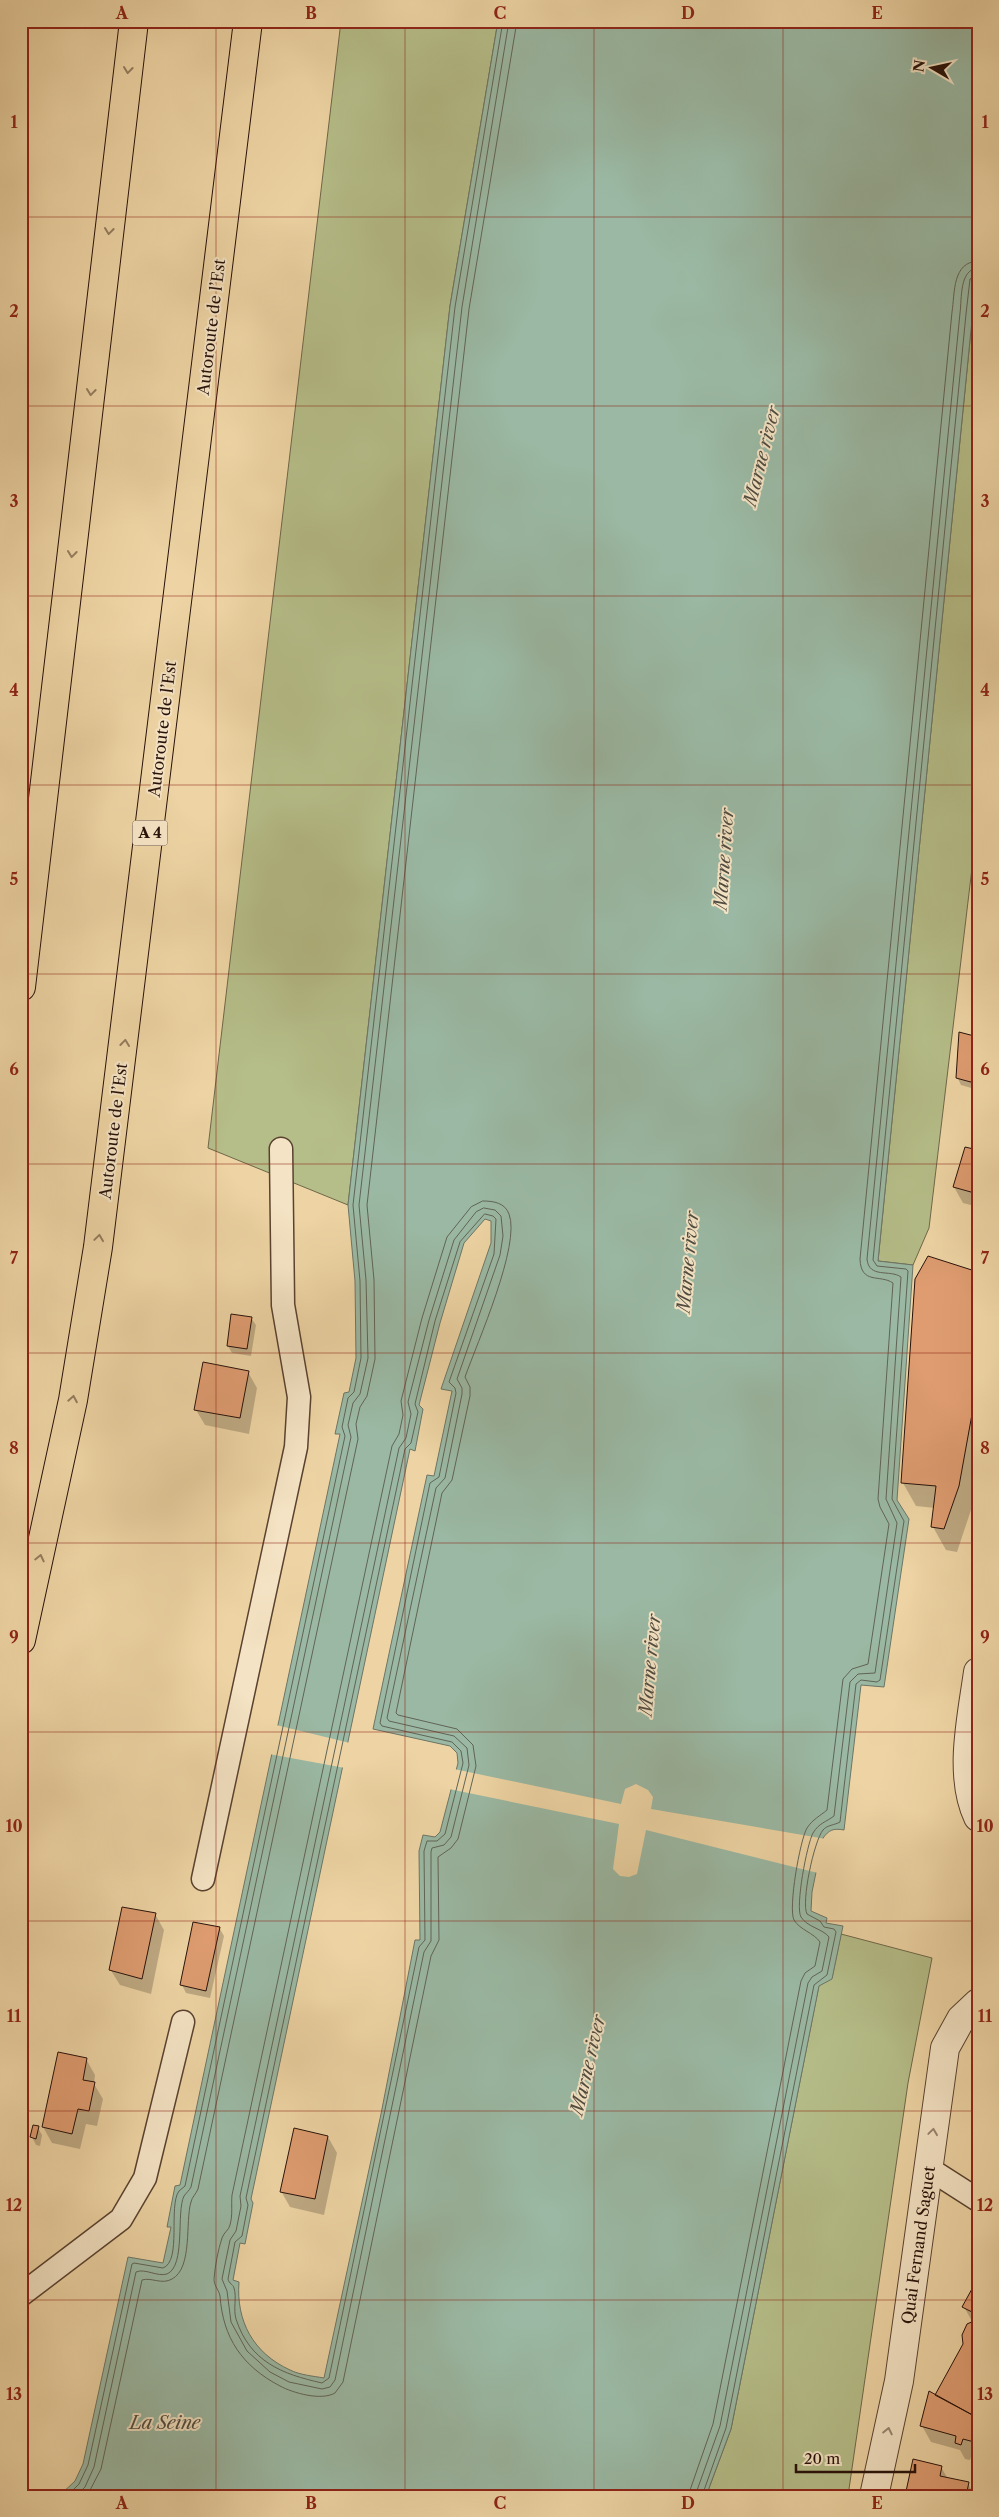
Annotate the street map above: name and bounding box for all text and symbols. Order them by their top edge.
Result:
text: A [115,3,129,23]
text: B [305,3,317,23]
text: C [494,3,506,23]
text: D [681,3,695,23]
text: E [871,3,883,23]
north arrow [906,42,956,92]
text: N [909,59,929,73]
one-way arrow [123,66,134,74]
text: 1 [10,112,18,132]
text: 1 [981,112,989,132]
one-way arrow [104,227,115,235]
street label: Autoroute de l’Est [193,257,229,397]
text: 2 [9,301,19,321]
text: 2 [980,301,990,321]
one-way arrow [86,389,97,397]
water label: Marne river [738,402,785,510]
text: 3 [9,491,19,511]
text: 3 [980,491,990,511]
one-way arrow [67,550,78,558]
street label: Autoroute de l’Est [144,659,180,799]
text: 4 [9,680,19,700]
text: 4 [980,680,990,700]
water label: Marne river [709,806,739,913]
road number: A 4 [132,820,168,846]
text: 5 [10,869,19,889]
text: 5 [981,869,990,889]
one-way arrow [119,1038,129,1047]
text: 6 [9,1059,19,1079]
text: 6 [980,1059,990,1079]
street label: Autoroute de l’Est [95,1061,131,1201]
water label: Marne river [672,1209,704,1316]
one-way arrow [93,1234,104,1242]
text: 7 [10,1248,19,1268]
text: 7 [981,1248,990,1268]
one-way arrow [67,1394,77,1403]
text: 8 [9,1438,19,1458]
text: 8 [980,1438,990,1458]
one-way arrow [34,1554,45,1562]
water label: Marne river [634,1612,666,1719]
text: 9 [9,1627,19,1647]
text: 9 [980,1627,990,1647]
text: 10 [5,1816,23,1836]
text: 10 [976,1816,994,1836]
text: 11 [7,2006,22,2026]
text: 11 [978,2006,993,2026]
water label: Marne river [565,2011,611,2119]
one-way arrow [927,2128,938,2136]
street label: Quai Fernand Saguet [897,2164,939,2325]
text: 12 [6,2195,22,2215]
text: 12 [977,2195,993,2215]
text: 13 [6,2384,22,2404]
text: 13 [977,2384,993,2404]
water label: La Seine [128,2412,202,2434]
one-way arrow [883,2427,893,2435]
scale bar [796,2442,915,2474]
text: 20 m [804,2449,840,2468]
text: A [115,2493,129,2513]
text: B [305,2493,317,2513]
text: C [494,2493,506,2513]
text: D [681,2493,695,2513]
text: E [871,2493,883,2513]

